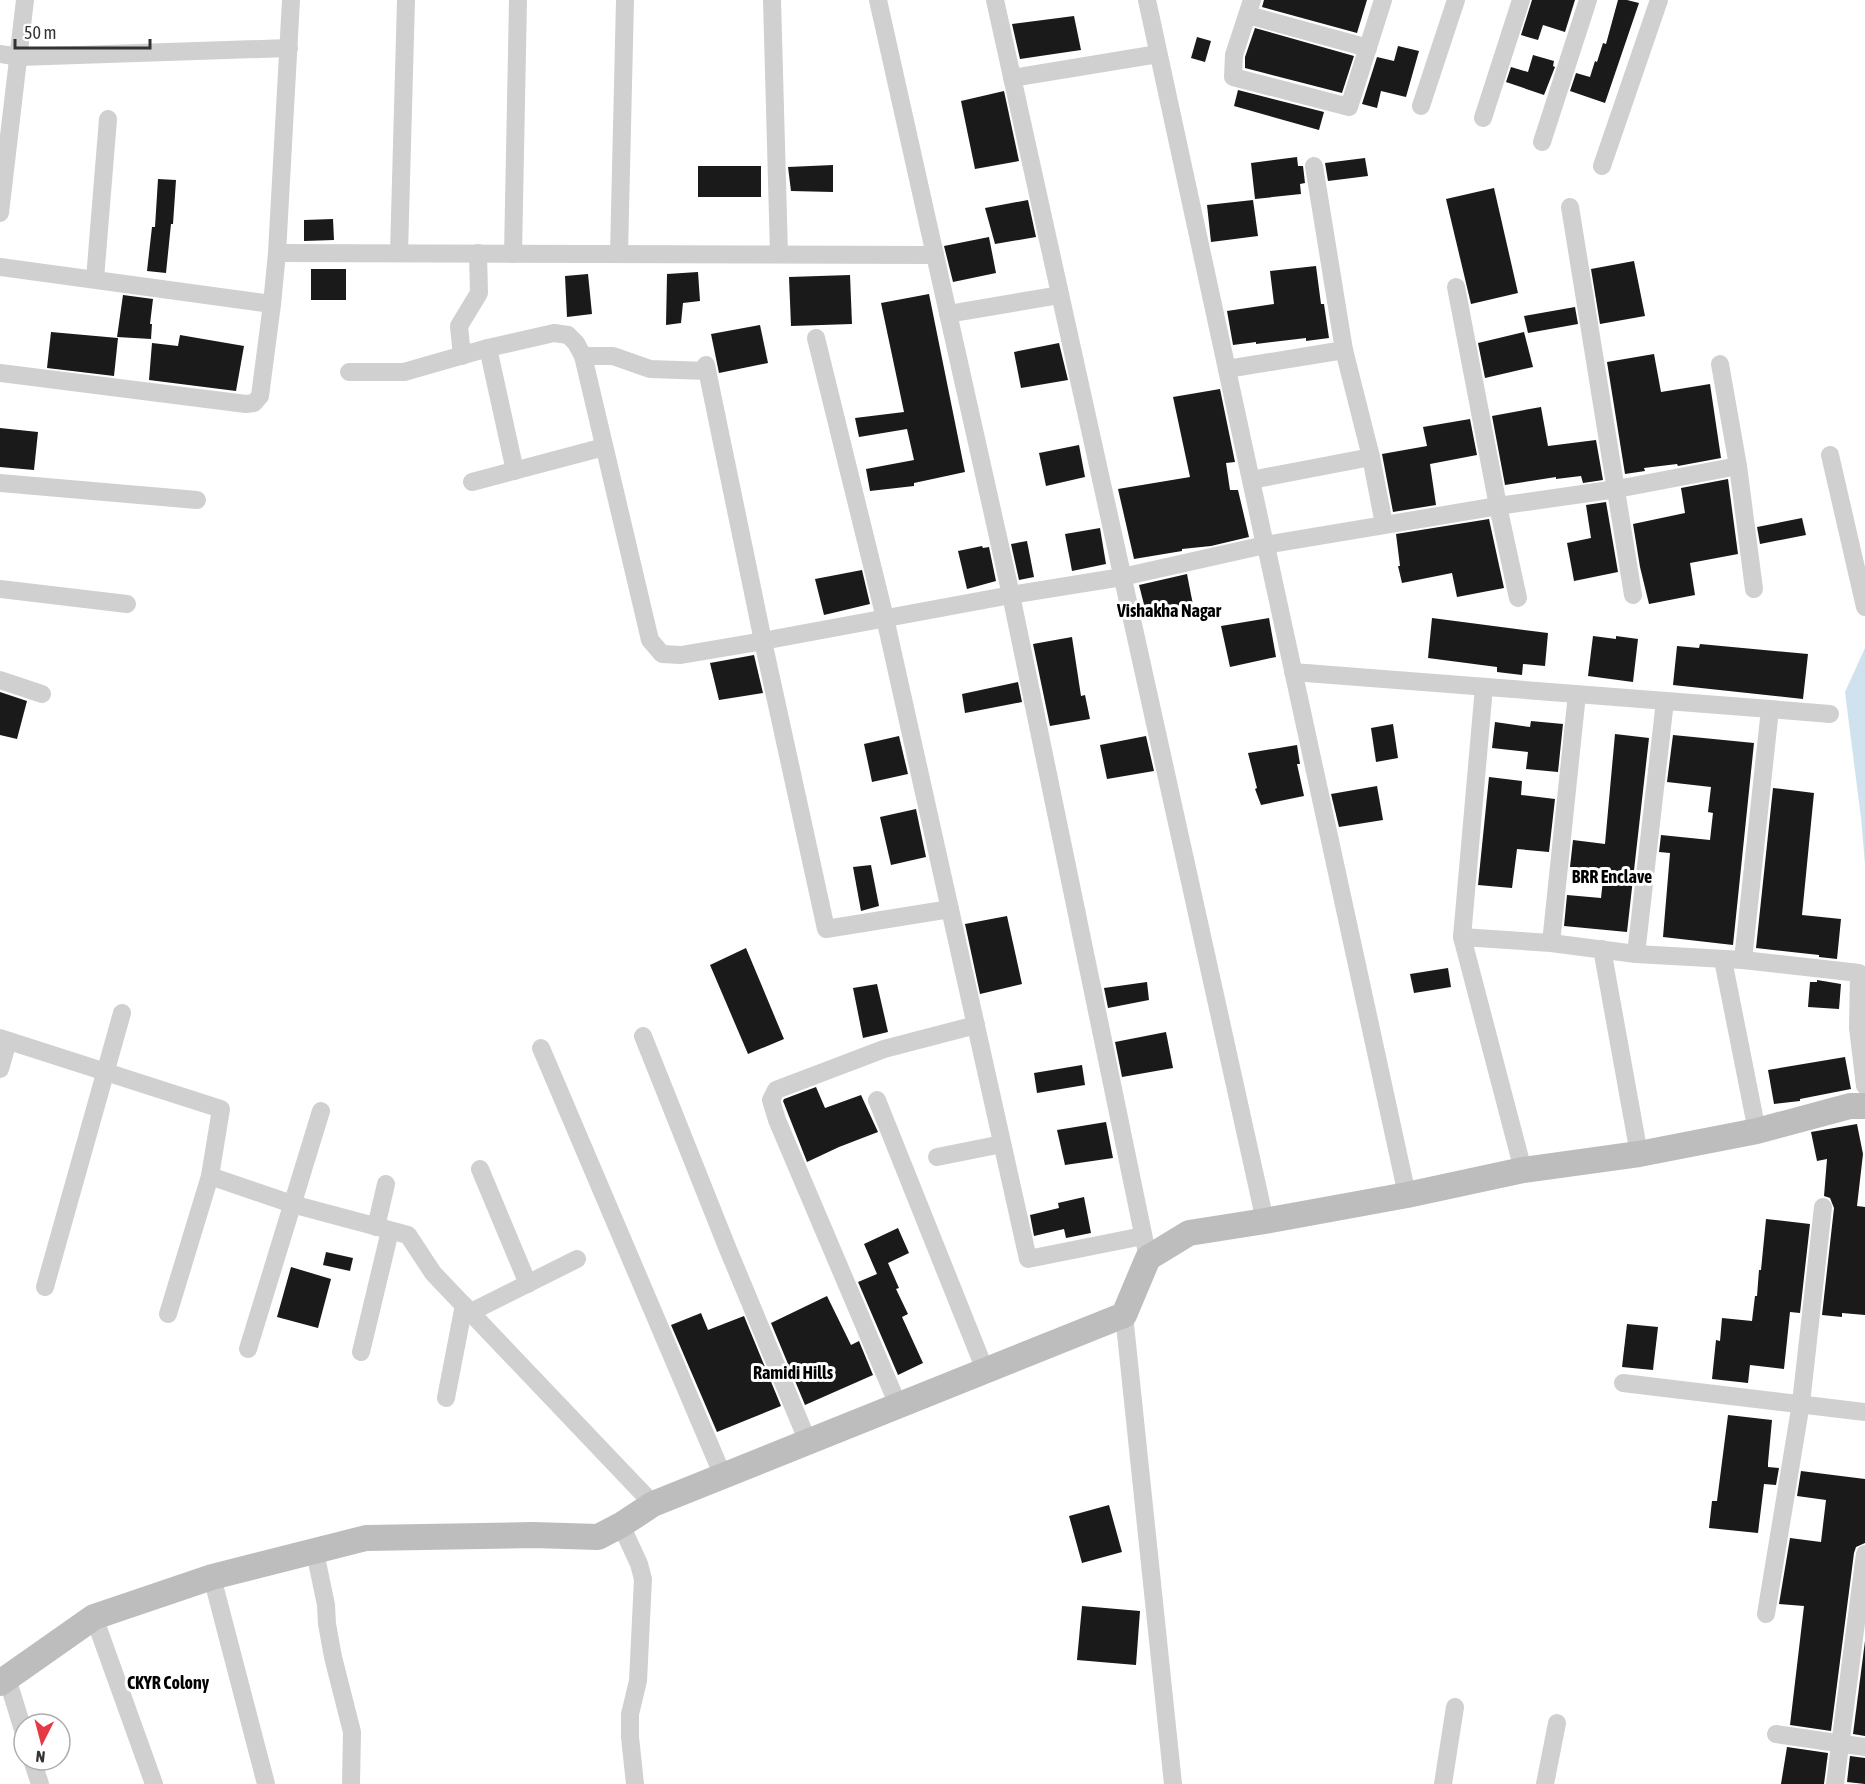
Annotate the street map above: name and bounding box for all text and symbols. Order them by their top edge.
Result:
scale bar [15,12,150,50]
text: 50 m [24,22,56,43]
district label: Vishakha Nagar [1116,600,1222,621]
district label: BRR Enclave [1572,866,1652,887]
district label: Ramidi Hills [753,1362,834,1383]
district label: CKYR Colony [127,1672,210,1693]
north arrow [12,1712,72,1772]
text: N [35,1747,46,1766]

